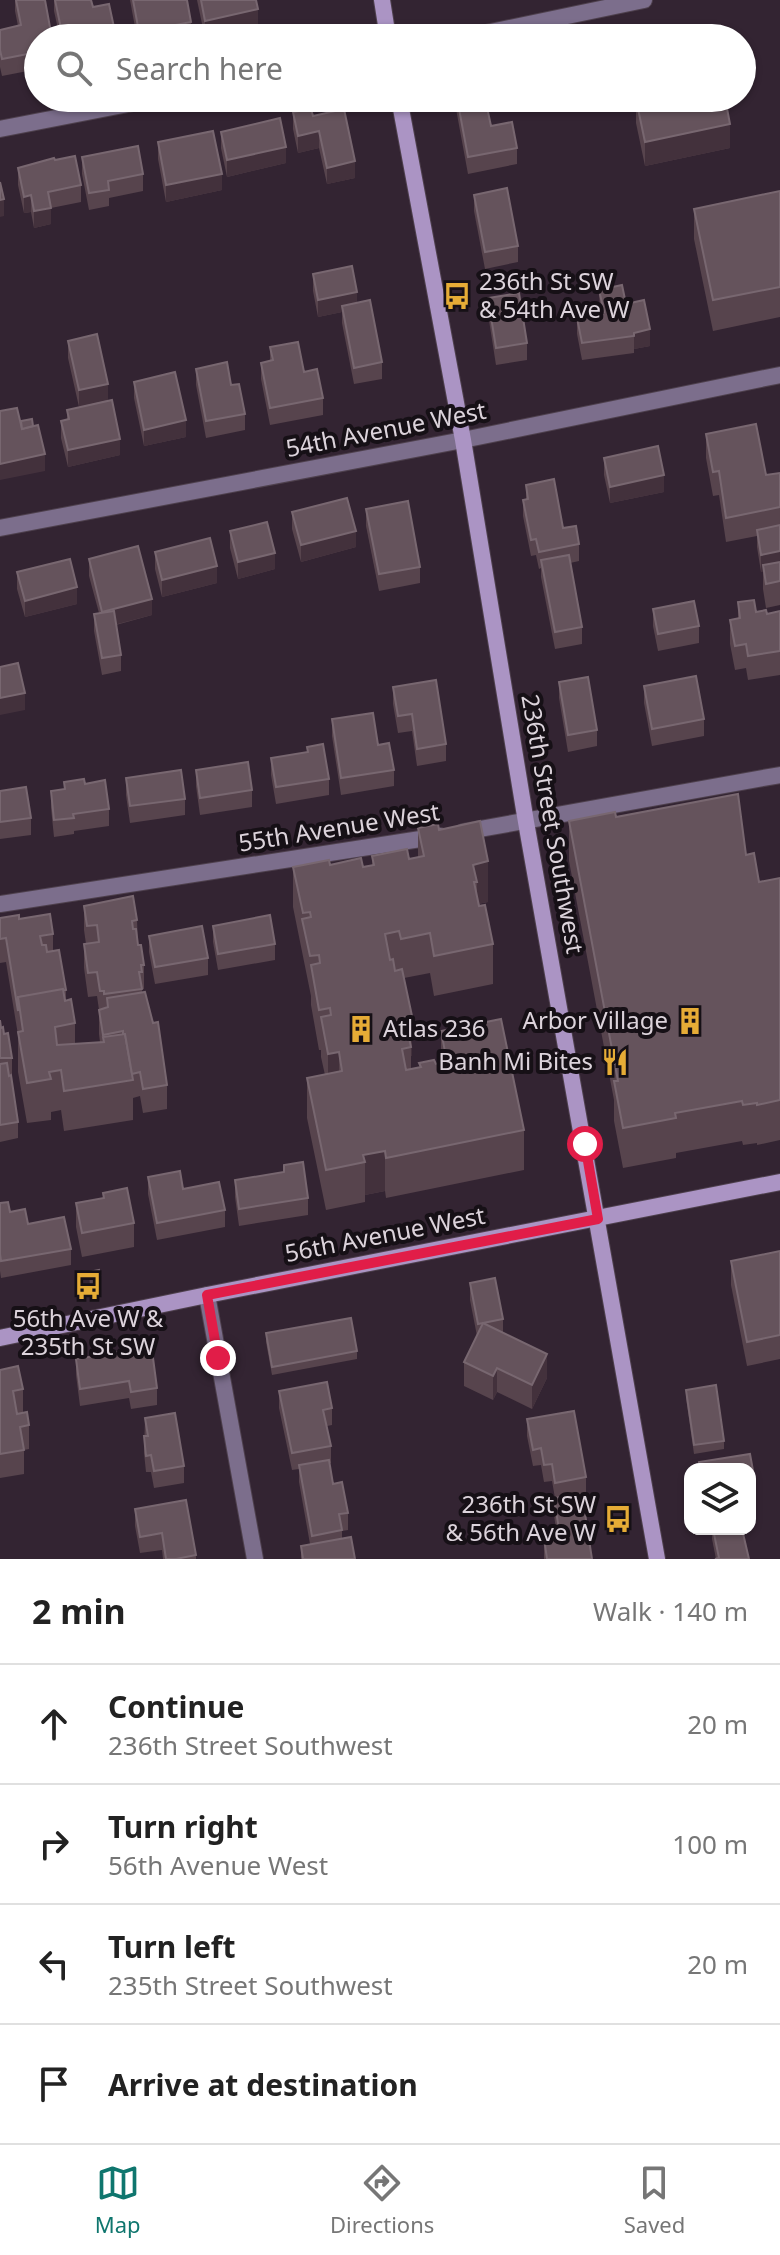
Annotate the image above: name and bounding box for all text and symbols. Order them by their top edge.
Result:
search box [24,24,756,112]
icon: search [52,46,96,90]
text: Search here [116,48,283,89]
place label: 236th St SW & 54th Ave W [479,264,630,325]
bus stop icon: 236th St SW & 54th Ave W [442,281,472,311]
street label: 54th Avenue West [283,393,489,464]
street label: 236th Street Southwest [514,691,593,956]
street label: 55th Avenue West [236,794,442,859]
place label: Arbor Village [523,1003,668,1036]
building icon: Arbor Village [675,1006,705,1036]
place label: Atlas 236 [383,1011,486,1044]
building icon: Atlas 236 [346,1014,376,1044]
place label: Banh Mi Bites [438,1044,593,1077]
restaurant icon: Banh Mi Bites [600,1047,630,1077]
route start [567,1126,603,1162]
street label: 56th Avenue West [282,1198,488,1269]
bus stop icon: 56th Ave W & 235th St SW [73,1271,103,1301]
place label: 56th Ave W & 235th St SW [13,1301,164,1362]
route end [200,1340,236,1376]
map controls [684,1463,756,1535]
button: layers [684,1463,756,1535]
place label: 236th St SW & 56th Ave W [445,1487,597,1548]
bus stop icon: 236th St SW & 56th Ave W [603,1504,633,1534]
text: 2 min [32,1588,126,1634]
text: Walk · 140 m [593,1593,748,1629]
text: Continue [108,1686,244,1727]
icon: ahead [32,1702,76,1746]
text: 20 m [687,1706,748,1742]
text: 236th Street Southwest [108,1727,393,1763]
text: Turn right [108,1806,258,1847]
icon: right [32,1822,76,1866]
text: 100 m [672,1826,748,1862]
text: 56th Avenue West [108,1847,328,1883]
text: Turn left [108,1926,236,1967]
icon: left [32,1942,76,1986]
text: 20 m [687,1946,748,1982]
text: 235th Street Southwest [108,1967,393,2003]
icon: arrive [32,2062,76,2106]
text: Arrive at destination [108,2064,418,2105]
tab: Map [95,2161,141,2239]
tab: Directions [330,2161,434,2239]
tab: Saved [624,2161,685,2239]

